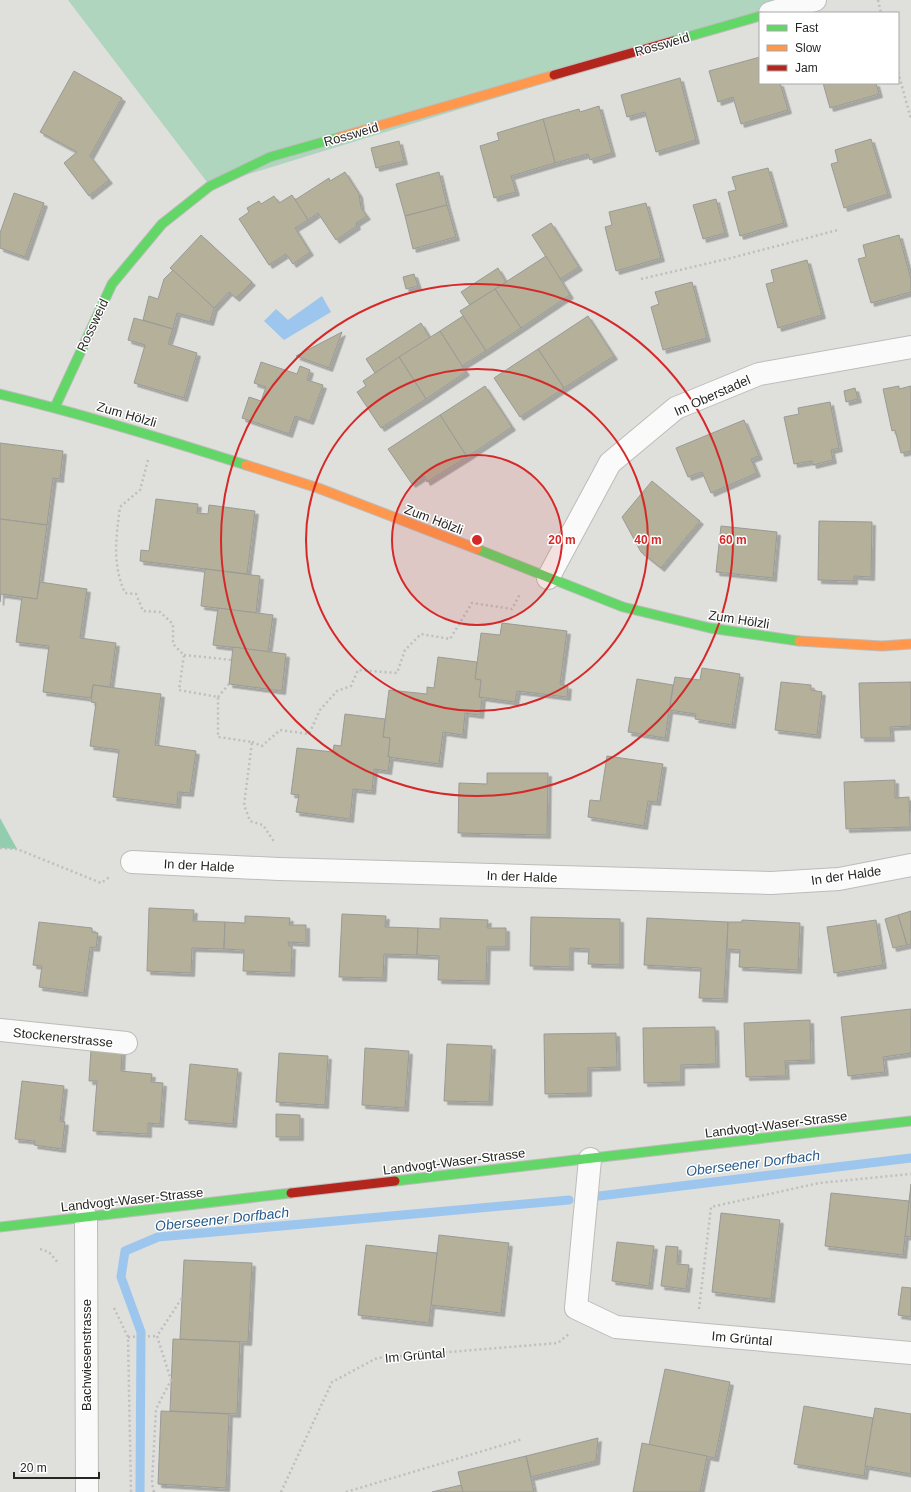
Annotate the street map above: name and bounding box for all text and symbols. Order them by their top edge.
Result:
legend [759,12,899,84]
text: Fast [795,21,819,35]
street label: Rossweid [633,30,691,59]
text: Slow [795,41,821,55]
text: Jam [795,61,818,75]
street label: Rossweid [322,120,380,149]
street label: Rossweid [74,297,111,354]
street label: Im Oberstadel [672,372,753,419]
street label: Zum Hölzli [95,399,159,430]
street label: Zum Hölzli [402,501,465,538]
centre of rings [470,533,484,547]
text: 20 m [548,533,576,547]
text: 40 m [634,533,662,547]
text: 60 m [719,533,747,547]
street label: Zum Hölzli [707,607,771,632]
street label: In der Halde [163,856,235,875]
street label: In der Halde [810,863,882,888]
street label: In der Halde [486,868,558,885]
street label: Stockenerstrasse [12,1025,114,1050]
street label: Landvogt-Waser-Strasse [704,1108,848,1141]
street label: Landvogt-Waser-Strasse [382,1145,526,1178]
water label: Oberseener Dorfbach [685,1147,821,1179]
street label: Landvogt-Waser-Strasse [60,1185,204,1214]
water label: Oberseener Dorfbach [154,1204,290,1234]
street label: Bachwiesenstrasse [79,1299,94,1411]
street label: Im Grüntal [711,1328,773,1349]
street label: Im Grüntal [384,1345,446,1366]
scale bar [14,1454,99,1480]
text: 20 m [20,1461,47,1475]

